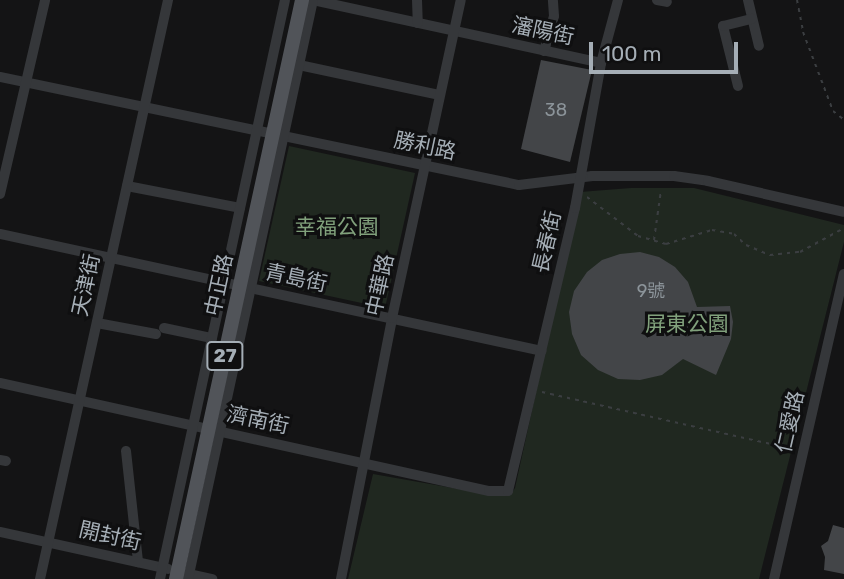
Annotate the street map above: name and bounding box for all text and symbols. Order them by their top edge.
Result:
street label: 瀋陽街 [510,12,576,50]
scale bar [592,28,741,72]
text: 100 m [602,41,661,66]
house number: 38 [545,99,567,121]
street label: 勝利路 [392,127,458,165]
street label: 長春街 [528,208,566,276]
park label: 幸福公園 [295,214,379,240]
street label: 天津街 [67,252,105,318]
street label: 中正路 [200,252,238,318]
street label: 中華路 [361,252,399,318]
street label: 青島街 [263,259,329,297]
house number: 9號 [637,280,665,302]
park label: 屏東公園 [645,311,729,337]
road number: 27 [206,340,244,372]
street label: 仁愛路 [771,388,809,456]
street label: 濟南街 [225,401,291,439]
street label: 開封街 [76,517,144,555]

